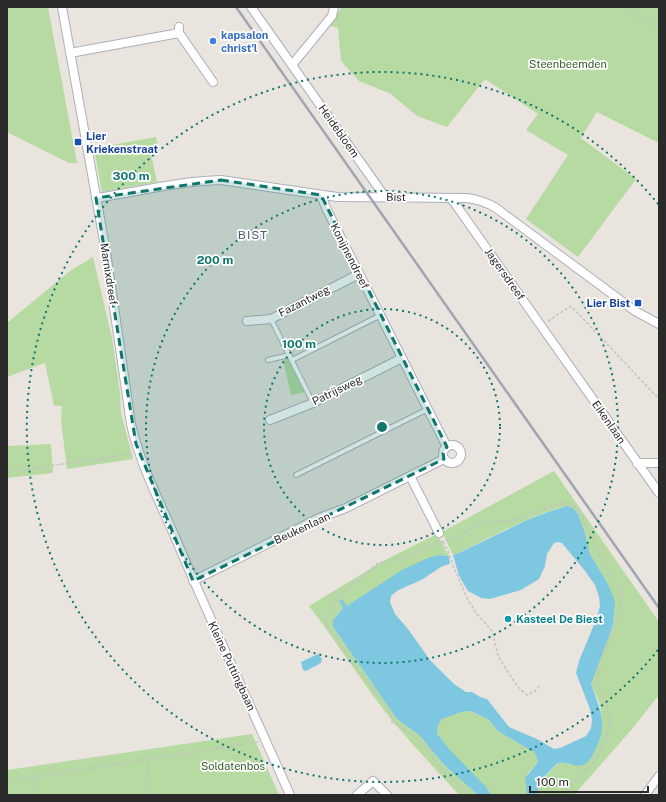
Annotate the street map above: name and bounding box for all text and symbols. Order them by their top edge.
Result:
place label: kapsalon christ'l [221,29,268,54]
marker: kapsalon christ'l [208,36,218,46]
park label: Steenbeemden [529,58,607,70]
street label: Heidebloem [316,102,362,160]
place label: Lier Kriekenstraat [86,130,159,155]
marker: Lier Kriekenstraat [73,137,83,147]
text: 300 m [113,169,150,183]
street label: Bist [386,191,406,203]
street label: Konijnendreef [328,221,372,291]
district label: BIST [238,228,268,242]
street label: Marnixdreef [98,242,120,306]
street label: Jagersdreef [483,246,528,303]
text: 200 m [197,253,233,267]
street label: Fazantweg [276,283,332,319]
place label: Lier Bist [587,297,630,309]
marker: Lier Bist [633,298,643,308]
text: 100 m [282,337,316,351]
street label: Patrijsweg [310,373,364,407]
street label: Eikenlaan [590,398,628,446]
centre of rings [375,420,389,434]
street label: Beukenlaan [272,510,332,546]
place label: Kasteel De Biest [516,613,603,625]
marker: Kasteel De Biest [503,614,513,624]
street label: Kleine Puttingbaan [206,619,258,713]
park label: Soldatenbos [201,760,265,772]
scale bar [530,768,648,794]
text: 100 m [536,775,569,789]

